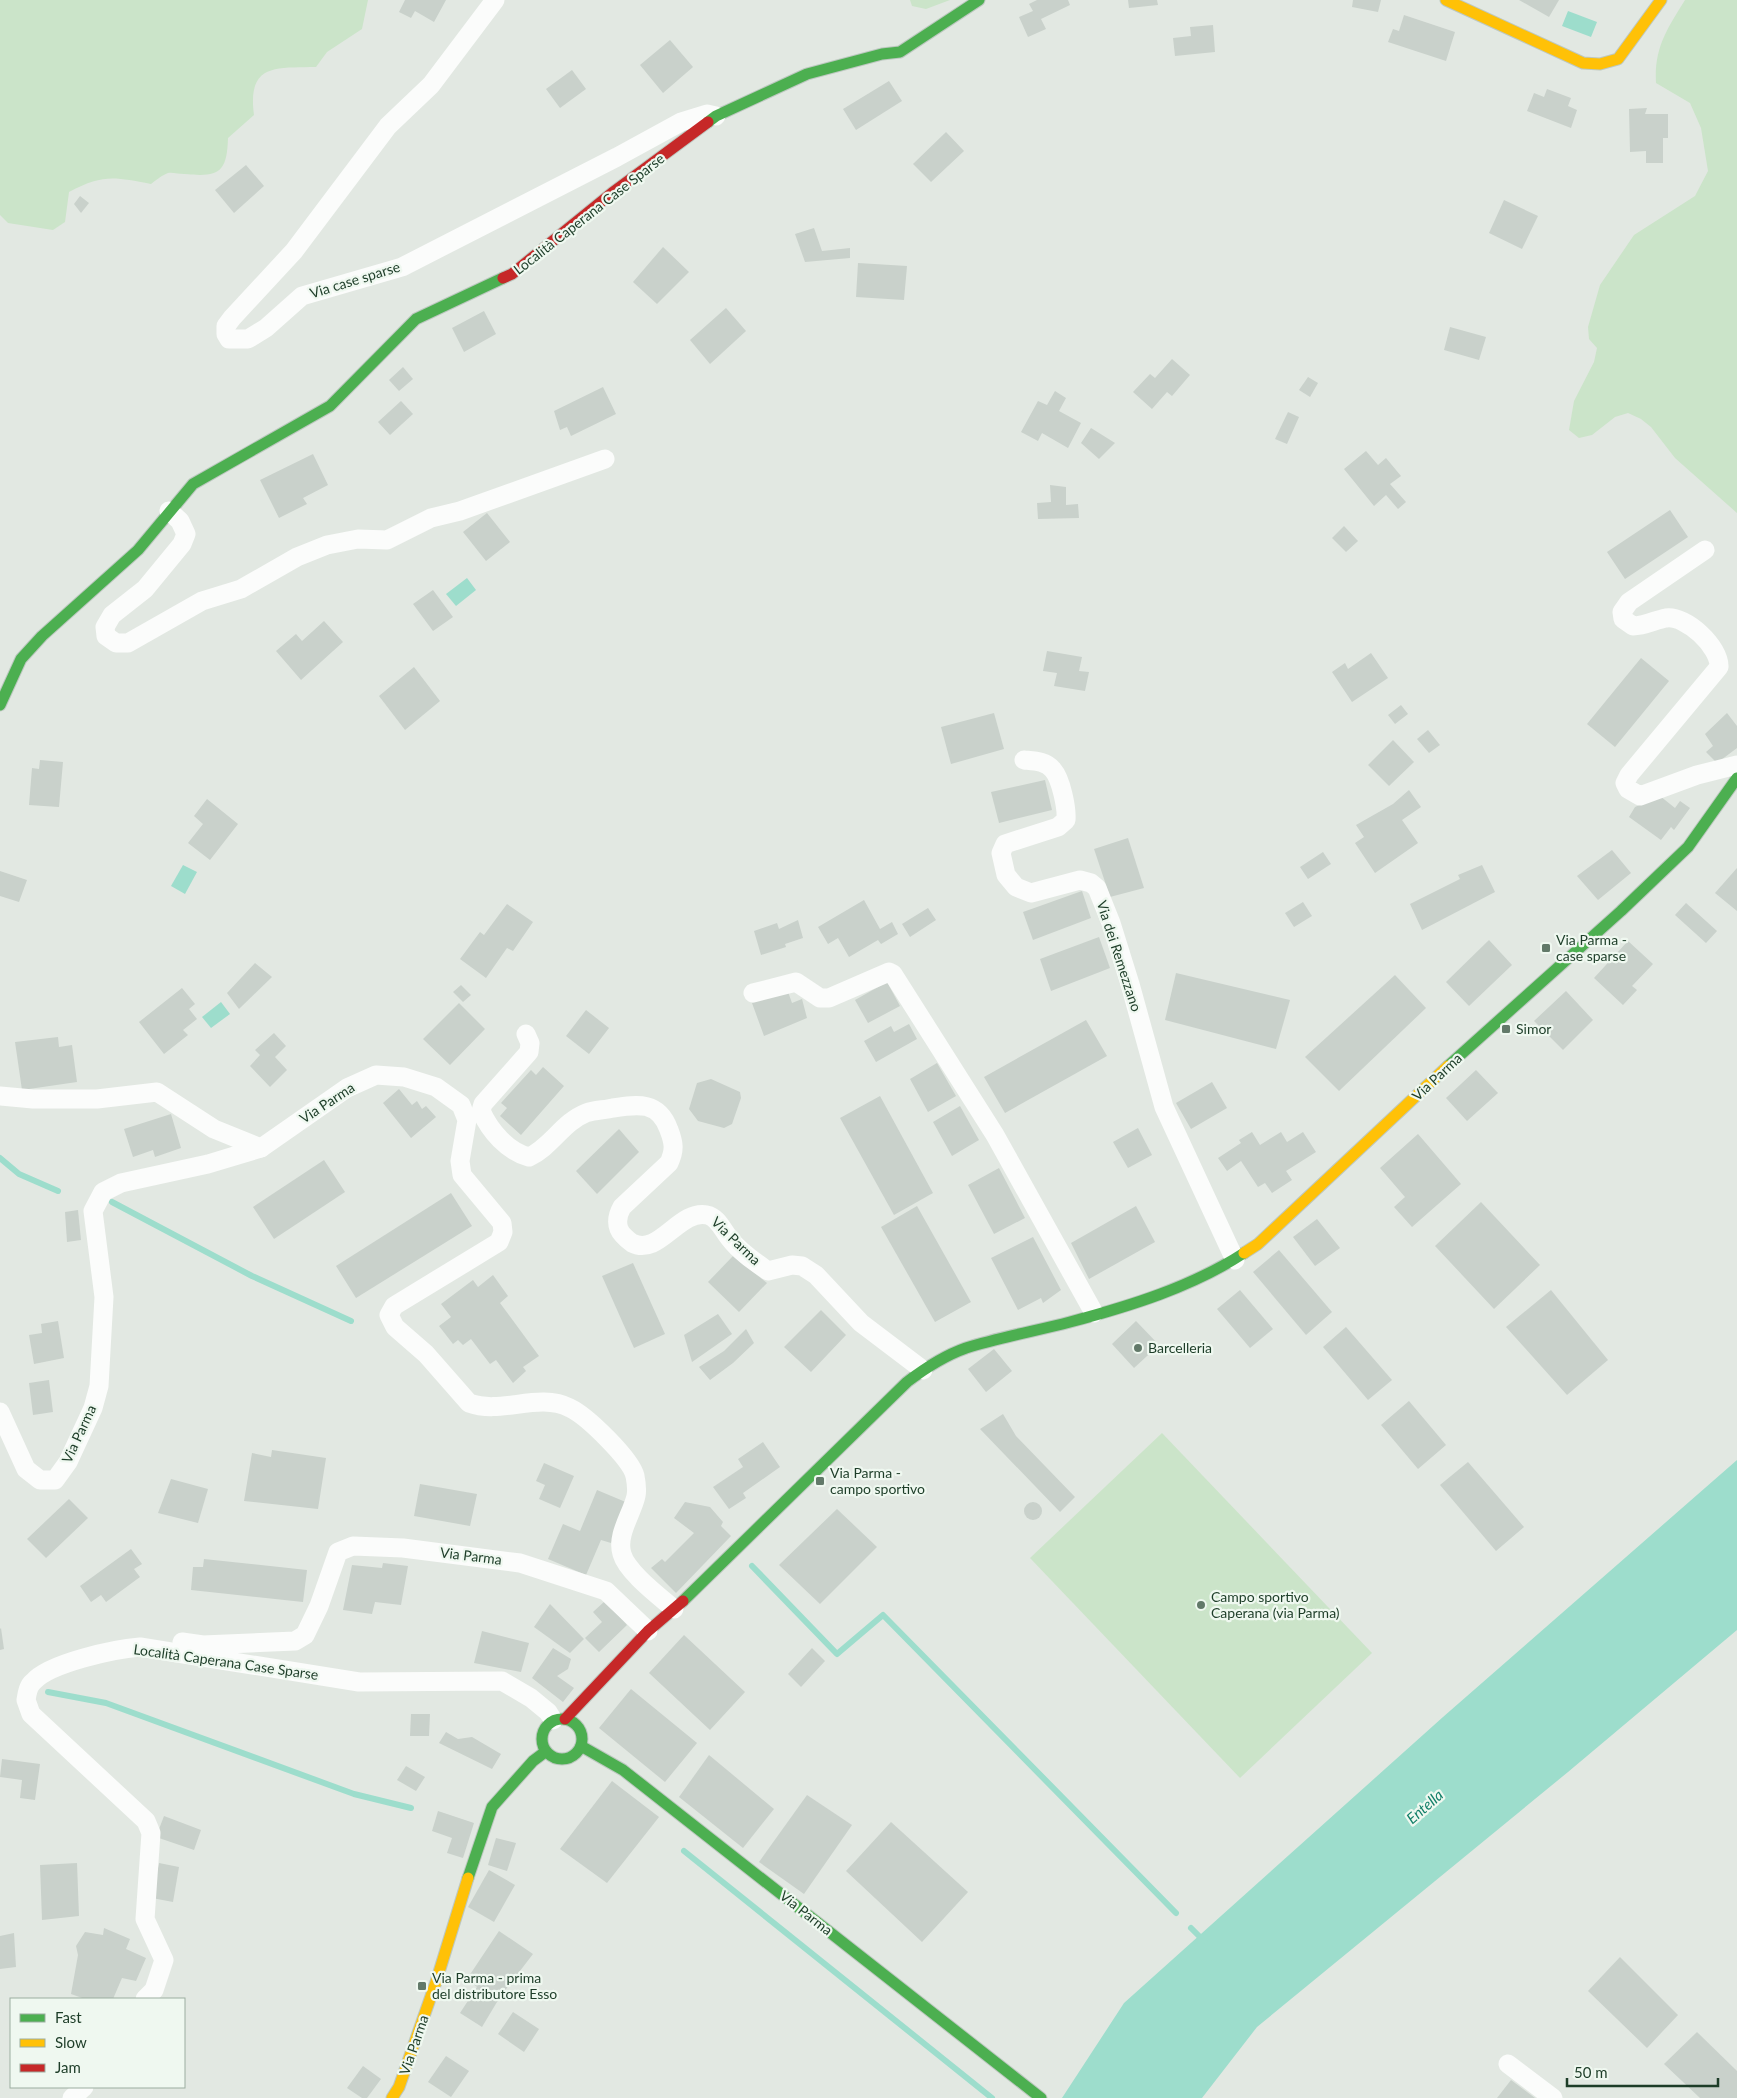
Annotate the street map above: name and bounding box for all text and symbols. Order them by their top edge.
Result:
street label: Località Caperana Case Sparse [510,150,667,278]
street label: Via case sparse [308,258,402,301]
street label: Via dei Remezzano [1094,898,1145,1013]
place label: Via Parma - case sparse [1556,931,1627,964]
marker: Via Parma - case sparse [1540,942,1552,954]
place label: Simor [1516,1020,1551,1037]
marker: Simor [1500,1023,1512,1035]
street label: Via Parma [1408,1049,1465,1104]
street label: Via Parma [296,1079,357,1127]
street label: Via Parma [708,1213,765,1268]
place label: Barcelleria [1148,1339,1212,1356]
marker: Barcelleria [1132,1342,1144,1354]
street label: Via Parma [58,1402,99,1466]
place label: Via Parma - campo sportivo [830,1464,925,1497]
marker: Via Parma - campo sportivo [814,1475,826,1487]
street label: Via Parma [439,1543,503,1568]
place label: Campo sportivo Caperana (via Parma) [1211,1588,1340,1621]
marker: Campo sportivo Caperana (via Parma) [1195,1599,1207,1611]
street label: Località Caperana Case Sparse [133,1640,320,1683]
water label: Entella [1402,1785,1447,1827]
street label: Via Parma [777,1887,836,1938]
place label: Via Parma - prima del distributore Esso [432,1969,557,2002]
marker: Via Parma - prima del distributore Esso [416,1980,428,1992]
legend [10,1998,185,2088]
text: Fast [55,2008,82,2026]
street label: Via Parma [395,2013,432,2077]
text: Slow [55,2033,87,2051]
scale bar [1567,2056,1718,2088]
text: Jam [55,2058,81,2076]
text: 50 m [1574,2063,1608,2081]

